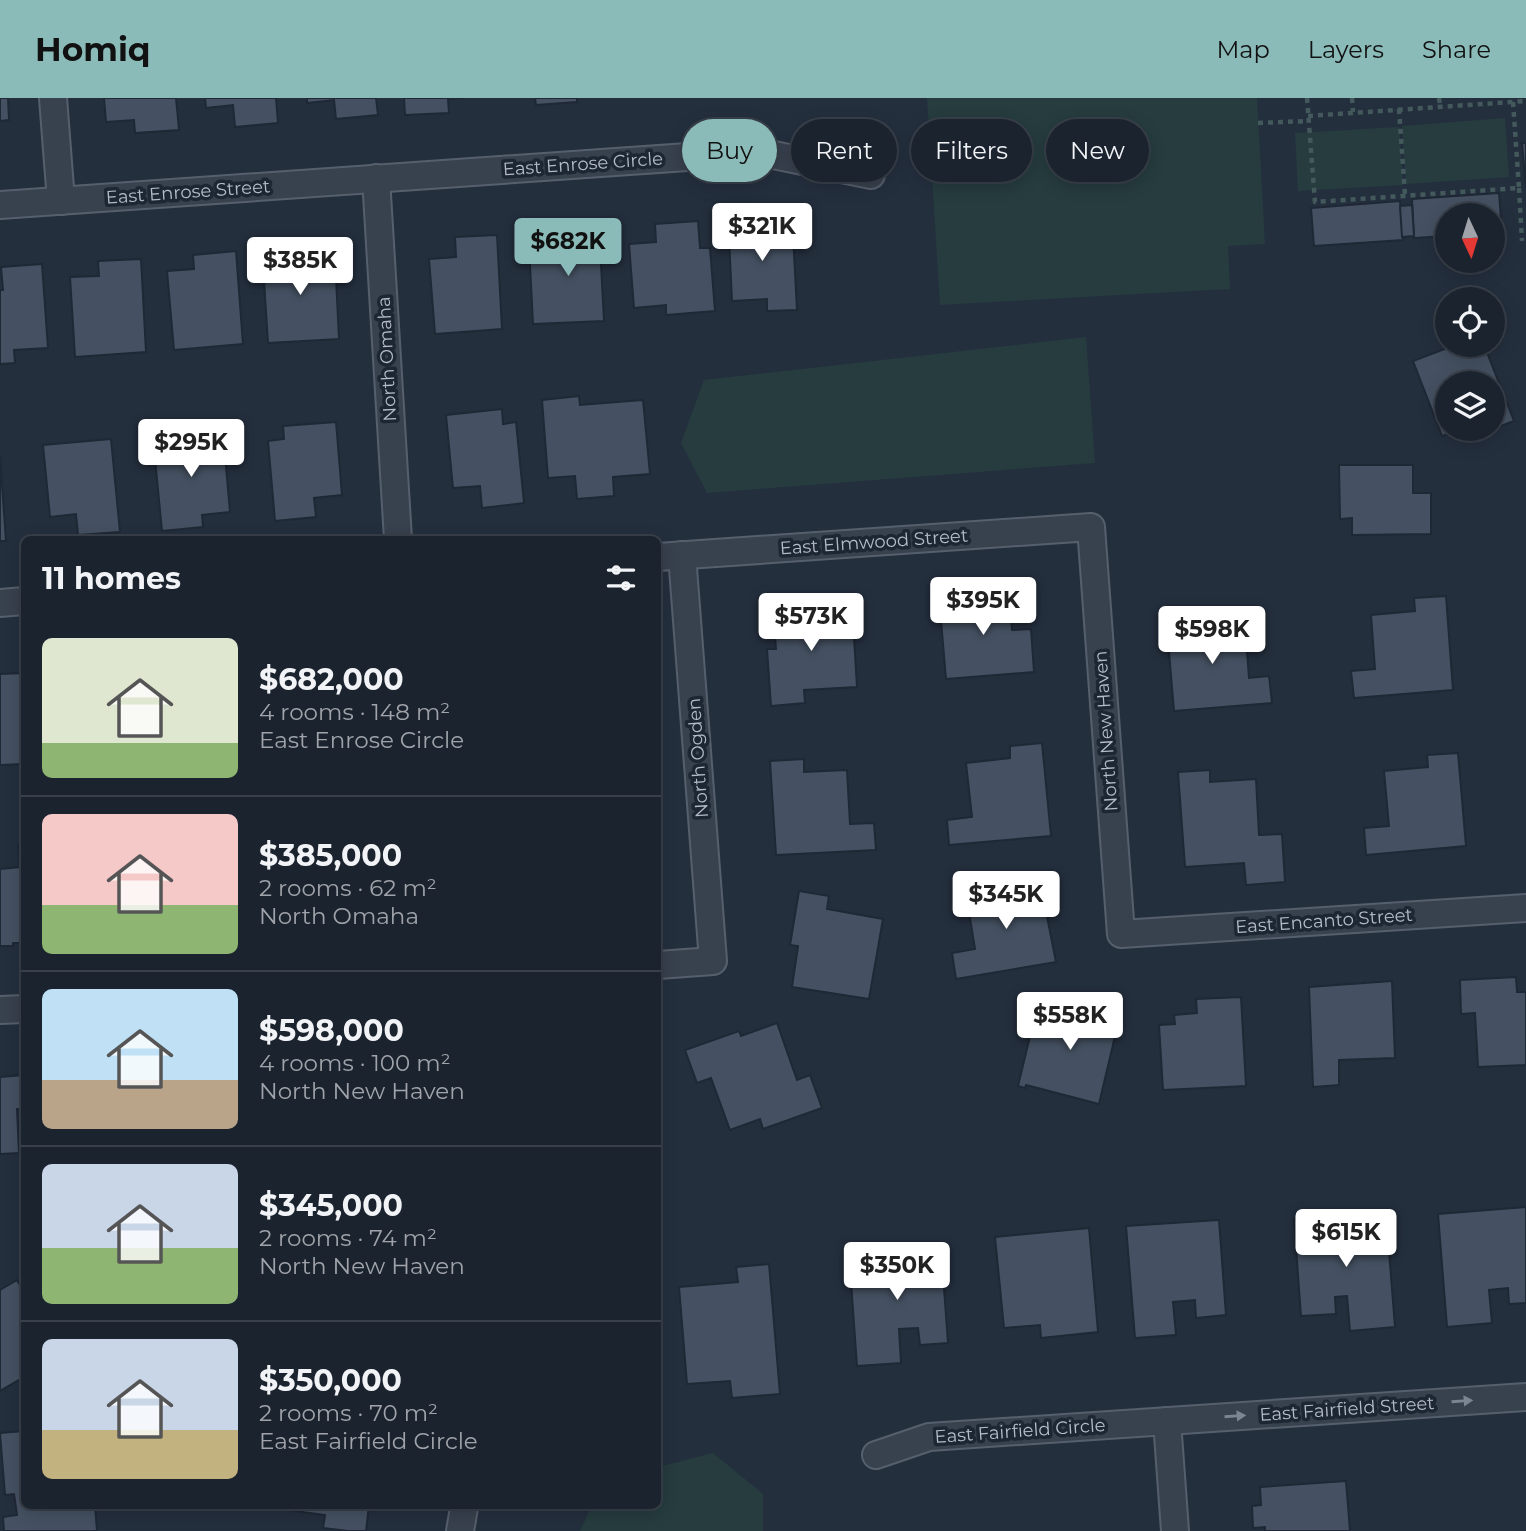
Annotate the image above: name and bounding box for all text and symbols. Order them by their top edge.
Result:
text: Homiq [35,29,151,69]
text: Map [1216,35,1270,64]
text: Layers [1308,35,1384,64]
text: Share [1422,35,1491,64]
chip: Buy [682,119,777,182]
chip: Rent [791,119,897,182]
chip: Filters [911,119,1032,182]
chip: New [1046,119,1149,182]
street label: East Enrose Circle [502,147,664,181]
street label: East Enrose Street [105,175,271,209]
north arrow [1435,203,1505,273]
map controls [1435,203,1505,441]
pin: $321K [713,204,811,263]
text: $321K [728,212,796,240]
pin: $682K [519,218,617,278]
text: $682K [530,227,606,255]
pin: $385K [251,238,349,297]
text: $385K [263,246,337,274]
button: locate [1435,287,1505,357]
street label: North Omaha [373,296,401,422]
button: layers [1435,371,1505,441]
pin: $295K [142,420,240,479]
text: $295K [154,428,228,456]
street label: East Elmwood Street [779,524,969,560]
icon: filters [602,559,640,597]
text: 11 homes [42,560,181,597]
pin: $395K [934,578,1032,637]
text: $395K [946,586,1020,614]
pin: $573K [762,594,860,653]
text: $573K [775,602,847,630]
pin: $598K [1163,606,1261,666]
text: $598K [1174,615,1250,643]
street label: North New Haven [1089,650,1123,812]
text: $682,000 [259,661,404,698]
icon: home [98,666,182,750]
street label: North Ogden [683,697,713,819]
text: 4 rooms · 148 m² [259,698,450,726]
text: East Enrose Circle [259,726,464,754]
text: $385,000 [259,837,402,874]
icon: home [98,842,182,926]
pin: $345K [957,872,1055,931]
text: 2 rooms · 62 m² [259,874,437,902]
text: $345K [969,880,1043,908]
text: North Omaha [259,902,419,930]
street label: East Encanto Street [1235,904,1413,938]
pin: $558K [1021,992,1119,1052]
text: $558K [1033,1001,1107,1029]
text: $598,000 [259,1012,404,1049]
icon: home [98,1017,182,1101]
text: 4 rooms · 100 m² [259,1049,451,1077]
text: North New Haven [259,1077,465,1105]
text: $345,000 [259,1187,403,1224]
icon: home [98,1192,182,1276]
pin: $615K [1297,1210,1395,1269]
text: $615K [1311,1218,1381,1246]
text: 2 rooms · 74 m² [259,1224,437,1252]
pin: $350K [848,1242,946,1302]
text: $350K [860,1251,934,1279]
text: North New Haven [259,1252,465,1280]
text: $350,000 [259,1362,402,1399]
icon: home [98,1367,182,1451]
street label: East Fairfield Street [1259,1392,1435,1426]
one-way arrow [1452,1395,1474,1406]
text: 2 rooms · 70 m² [259,1399,438,1427]
one-way arrow [1225,1410,1247,1421]
street label: East Fairfield Circle [934,1414,1106,1448]
text: East Fairfield Circle [259,1427,478,1455]

